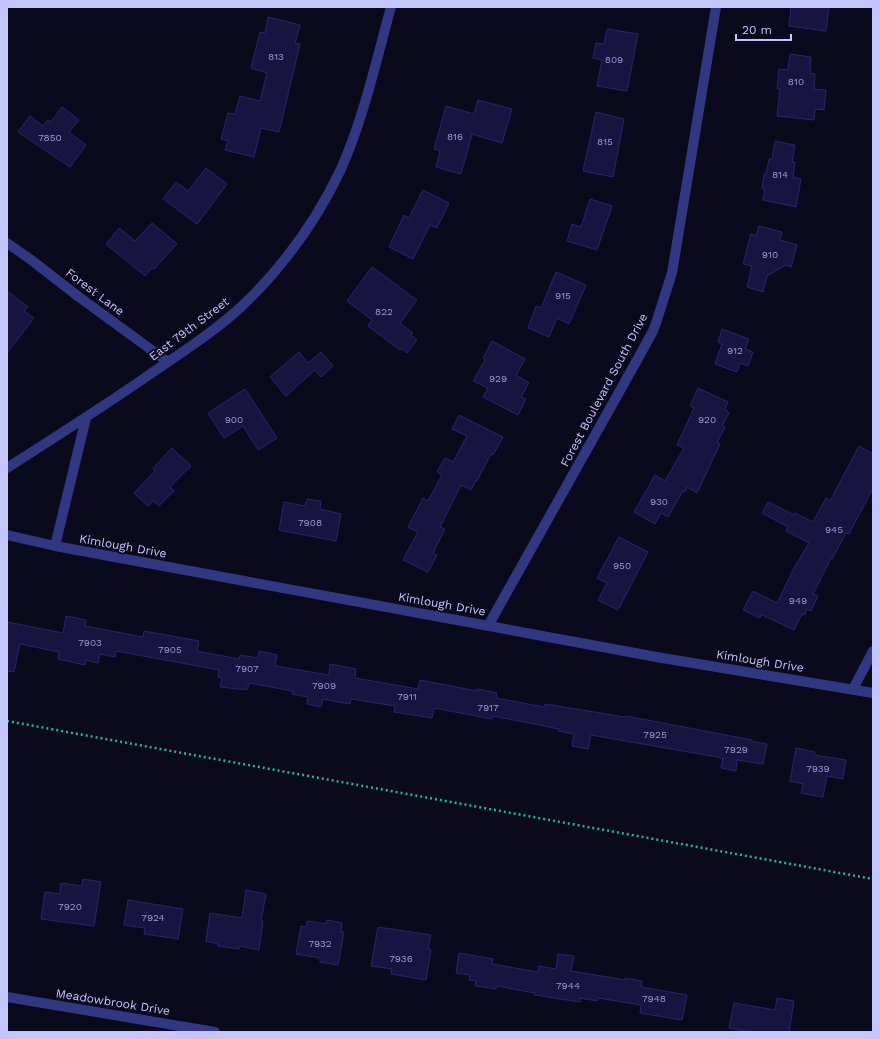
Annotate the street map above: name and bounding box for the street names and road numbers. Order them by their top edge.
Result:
street label: Forest Lane [63,266,127,318]
street label: East 79th Street [146,294,232,364]
street label: Forest Boulevard South Drive [558,311,651,469]
street label: Kimlough Drive [78,531,168,561]
street label: Kimlough Drive [397,589,487,619]
street label: Kimlough Drive [715,647,805,675]
street label: Meadowbrook Drive [55,986,171,1018]

